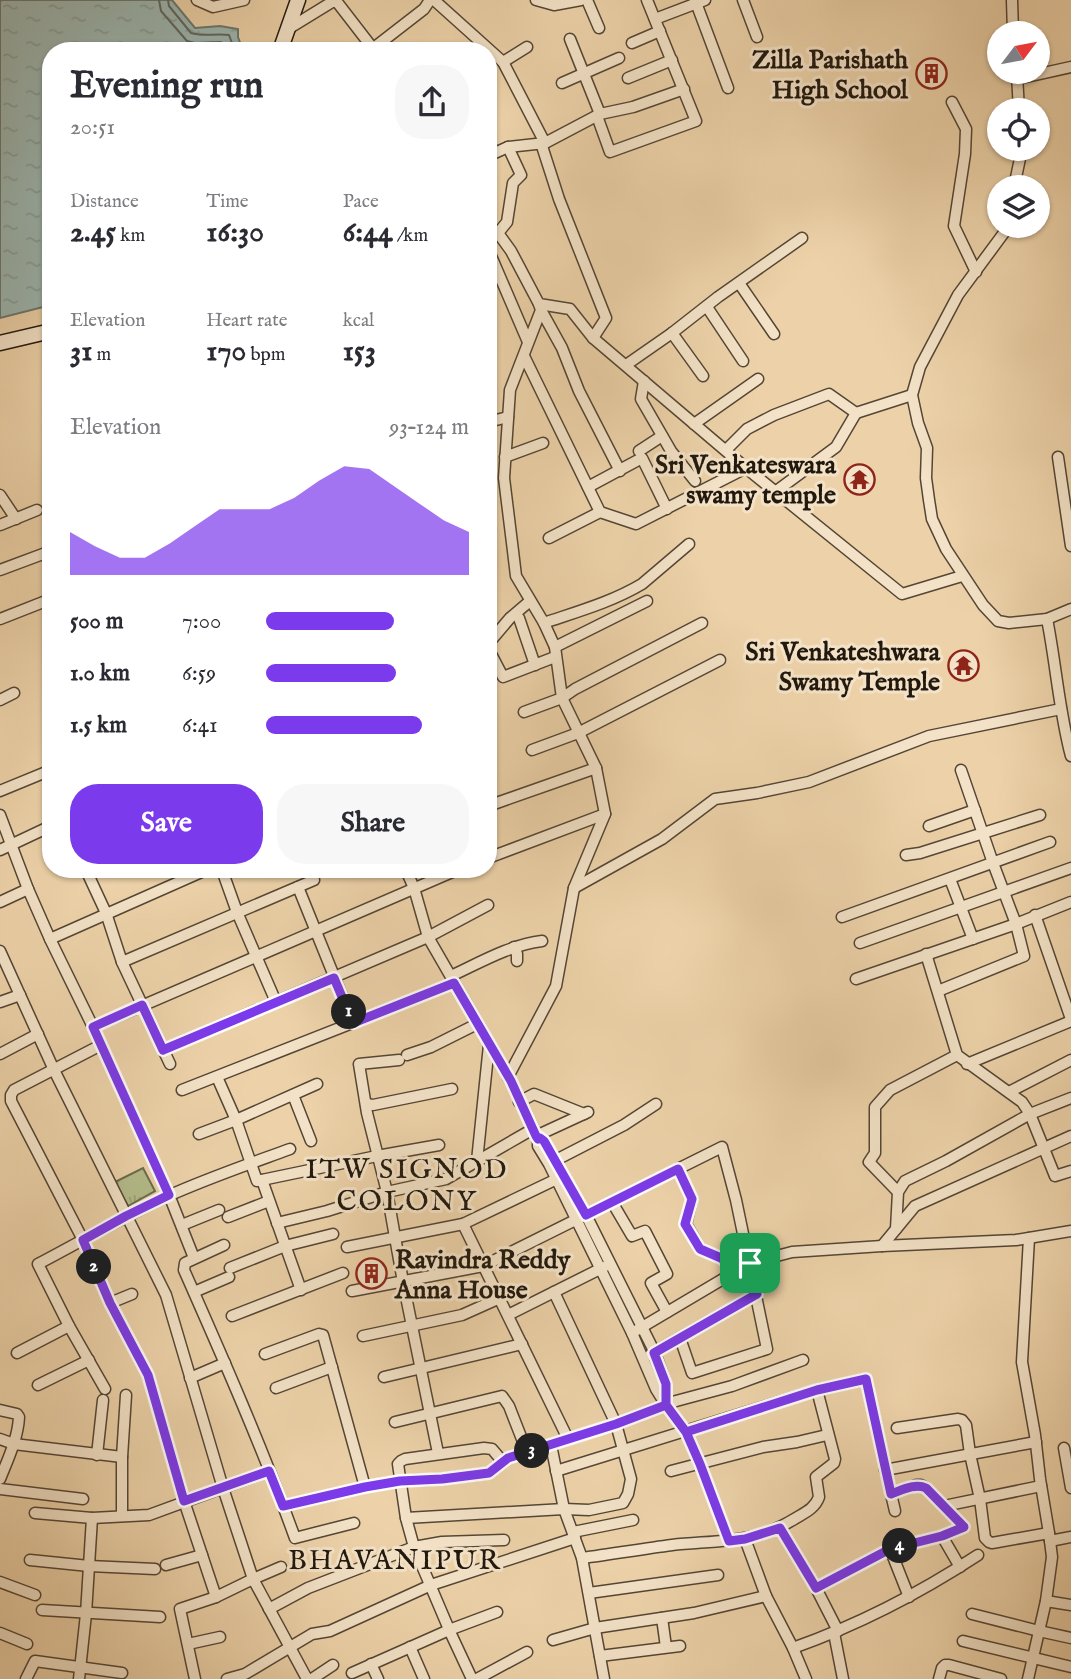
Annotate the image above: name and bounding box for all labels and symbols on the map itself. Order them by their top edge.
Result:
north arrow [987,21,1050,84]
place label: Zilla Parishath High School [752,44,909,107]
building icon: Zilla Parishath High School [914,57,948,91]
place label: Sri Venkateswara swamy temple [655,449,837,512]
temple icon: Sri Venkateswara swamy temple [842,462,876,496]
place label: Sri Venkateshwara Swamy Temple [745,636,941,699]
temple icon: Sri Venkateshwara Swamy Temple [946,649,980,683]
pin: 1 [332,995,366,1030]
district label: ITW SIGNOD COLONY [305,1153,509,1220]
pin [720,1233,780,1293]
place label: Ravindra Reddy Anna House [394,1244,571,1307]
pin: 2 [76,1250,112,1284]
building icon: Ravindra Reddy Anna House [355,1257,389,1291]
pin: 3 [514,1434,550,1468]
pin: 4 [883,1528,918,1564]
district label: BHAVANIPUR [288,1544,502,1579]

